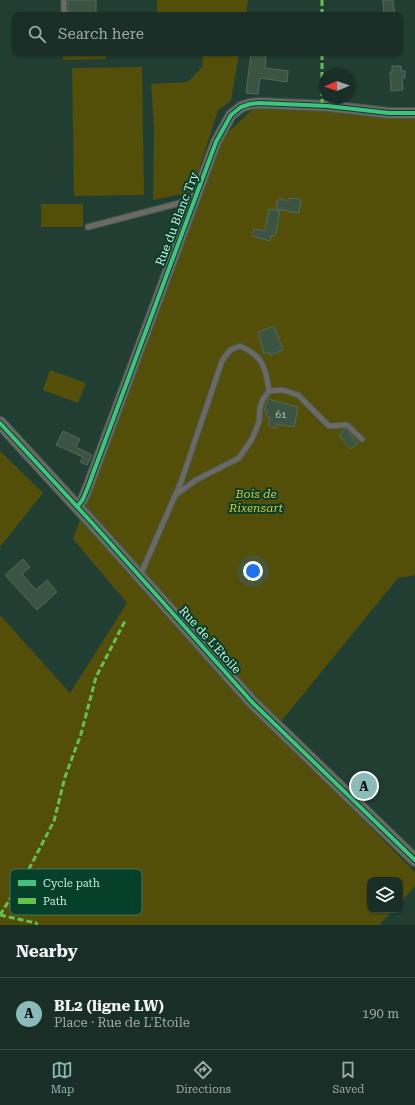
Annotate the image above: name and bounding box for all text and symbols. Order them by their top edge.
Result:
search box [12,12,403,56]
icon: search [26,23,48,45]
text: Search here [58,25,144,43]
north arrow [319,68,355,104]
street label: Rue du Blanc Try [153,169,202,268]
house number: 61 [275,409,287,420]
park label: Bois de Rixensart [228,487,283,515]
your location [243,561,263,581]
street label: Rue de L'Etoile [176,604,244,677]
pin: A [351,771,377,801]
legend [10,869,142,915]
text: Cycle path [43,877,100,890]
map controls [367,877,403,913]
button: layers [367,877,403,913]
text: Path [43,895,67,908]
text: Nearby [16,941,78,961]
text: BL2 (ligne LW) [54,997,164,1015]
text: A [24,1006,34,1021]
text: 190 m [362,1006,399,1021]
text: Place · Rue de L'Etoile [54,1015,190,1030]
tab: Map [51,1059,74,1096]
tab: Directions [176,1059,231,1096]
tab: Saved [332,1059,364,1096]

